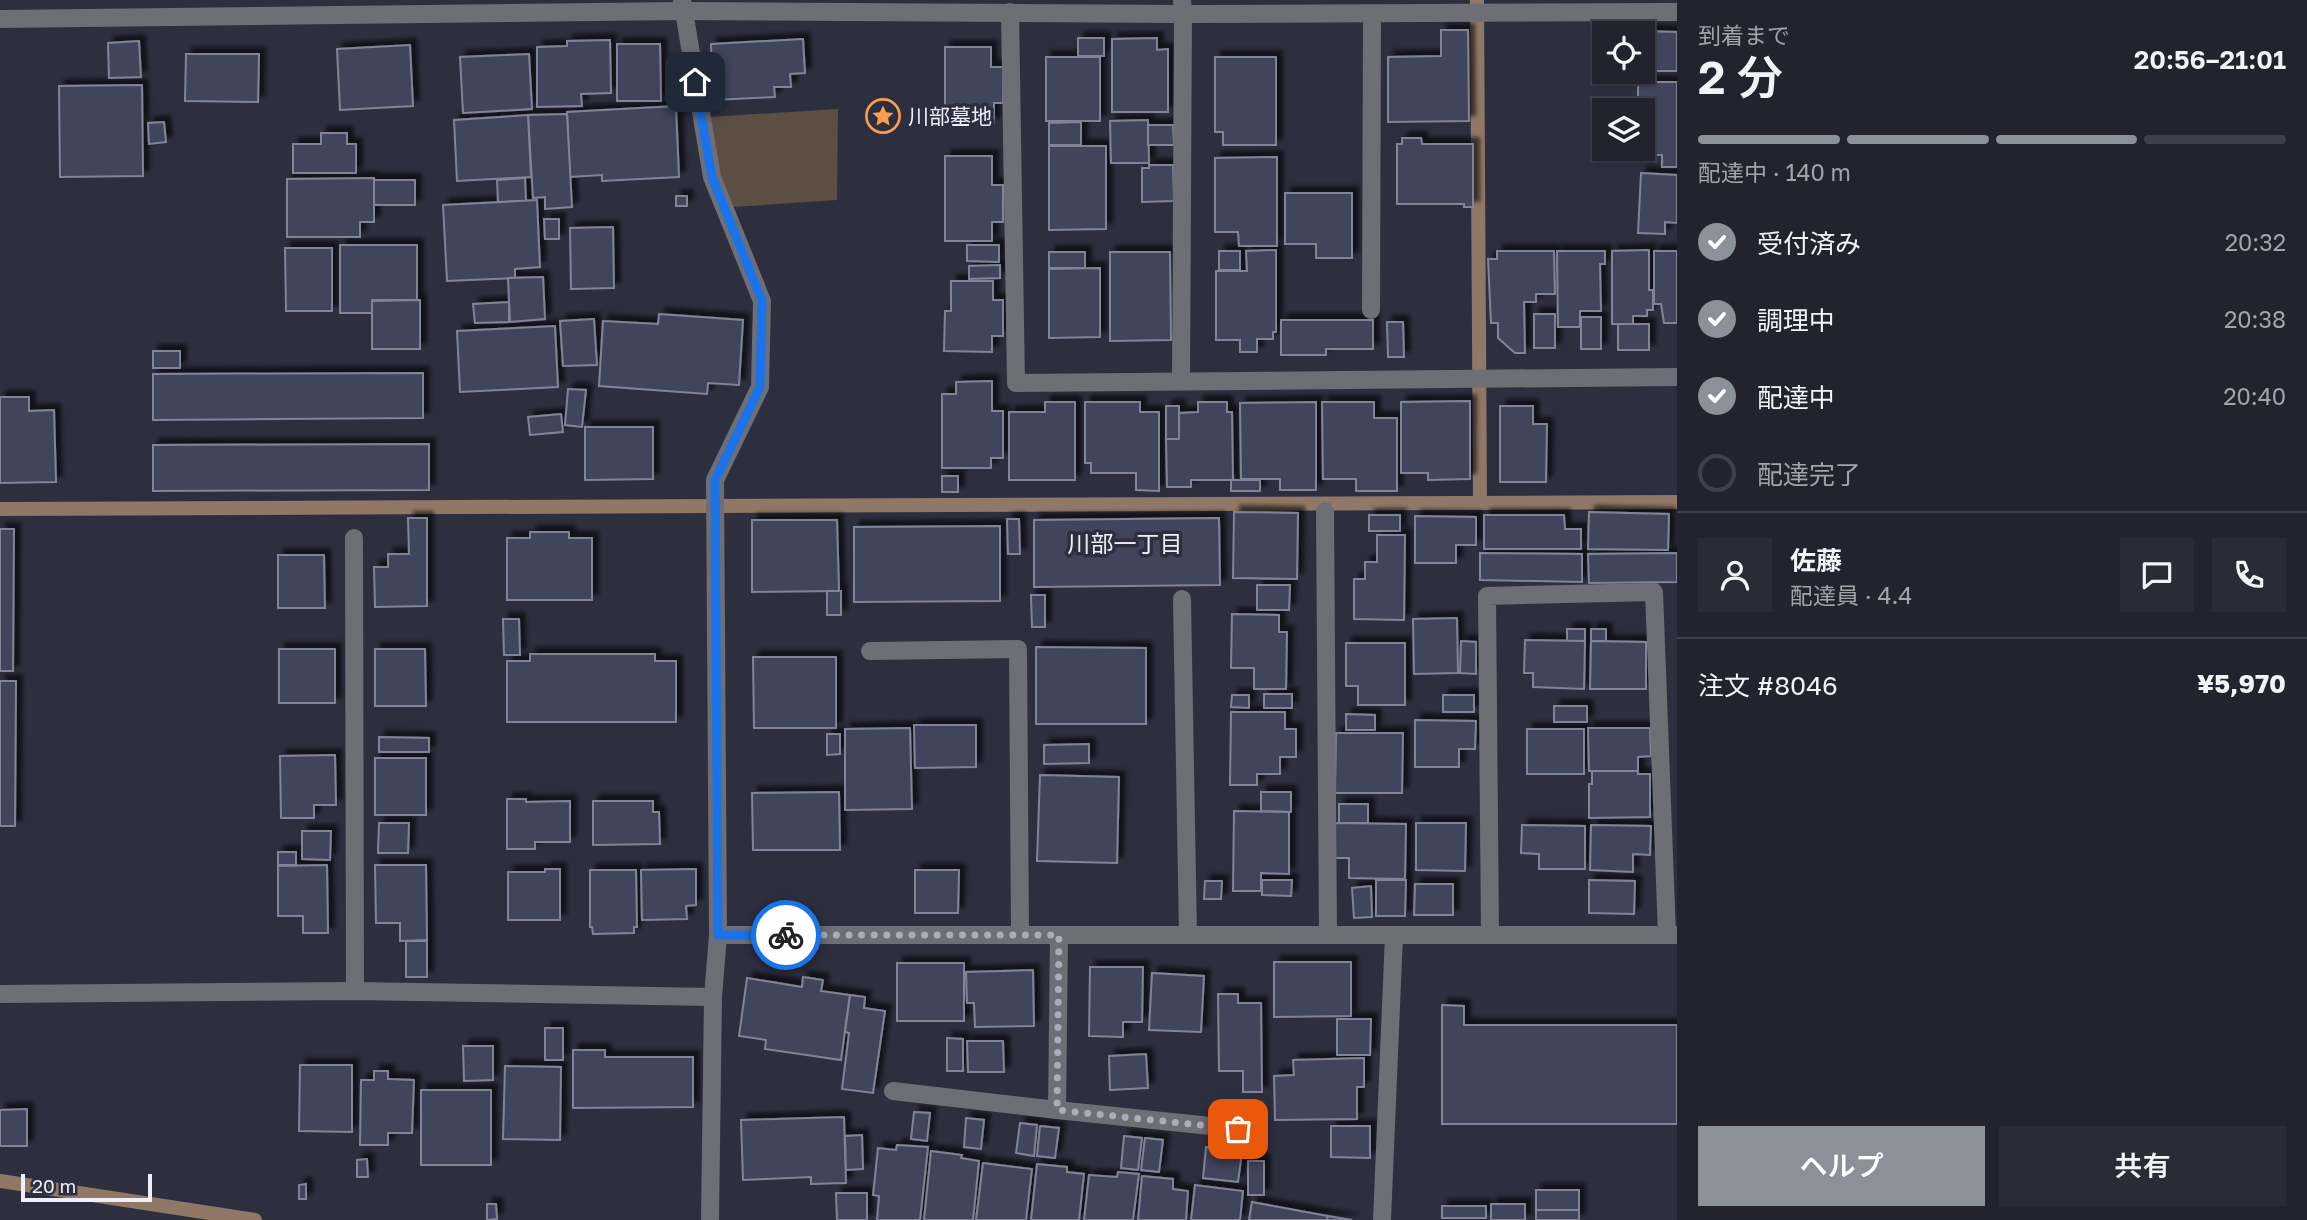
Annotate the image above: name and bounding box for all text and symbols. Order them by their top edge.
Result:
map controls [1592,21,1655,161]
button: locate [1592,21,1655,84]
text: 到着まで [1698,21,1790,49]
text: 20:56–21:01 [2134,44,2286,75]
text: 2 分 [1698,49,1783,104]
pin [665,52,725,112]
icon: home [676,63,714,101]
place icon: 川部墓地 [864,97,902,135]
button: layers [1592,98,1655,161]
place label: 川部墓地 [908,103,992,129]
text: 配達中 · 140 m [1698,158,1851,186]
icon: check [1698,223,1736,261]
text: 受付済み [1757,228,1861,259]
text: 20:32 [2225,228,2286,256]
icon: check [1698,300,1736,338]
text: 調理中 [1757,305,1835,336]
text: 20:38 [2224,305,2286,333]
icon: check [1698,377,1736,415]
text: 配達中 [1757,382,1835,413]
text: 20:40 [2223,382,2286,410]
text: 配達完了 [1757,459,1861,490]
district label: 川部一丁目 [1068,529,1183,557]
button: person [1698,538,1772,612]
button: chat [2120,538,2194,612]
button: phone [2212,538,2286,612]
text: 佐藤 [1790,545,1842,576]
text: 配達員 · 4.4 [1790,581,1912,609]
text: ¥5,970 [2197,668,2286,699]
text: 注文 #8046 [1698,670,1838,701]
courier [751,900,821,970]
icon: bike [767,916,805,954]
pin [1208,1099,1268,1159]
icon: bag [1219,1110,1257,1148]
button: ヘルプ [1698,1126,1985,1206]
button: 共有 [1999,1126,2286,1206]
scale bar [21,1171,152,1203]
text: 20 m [32,1174,76,1197]

